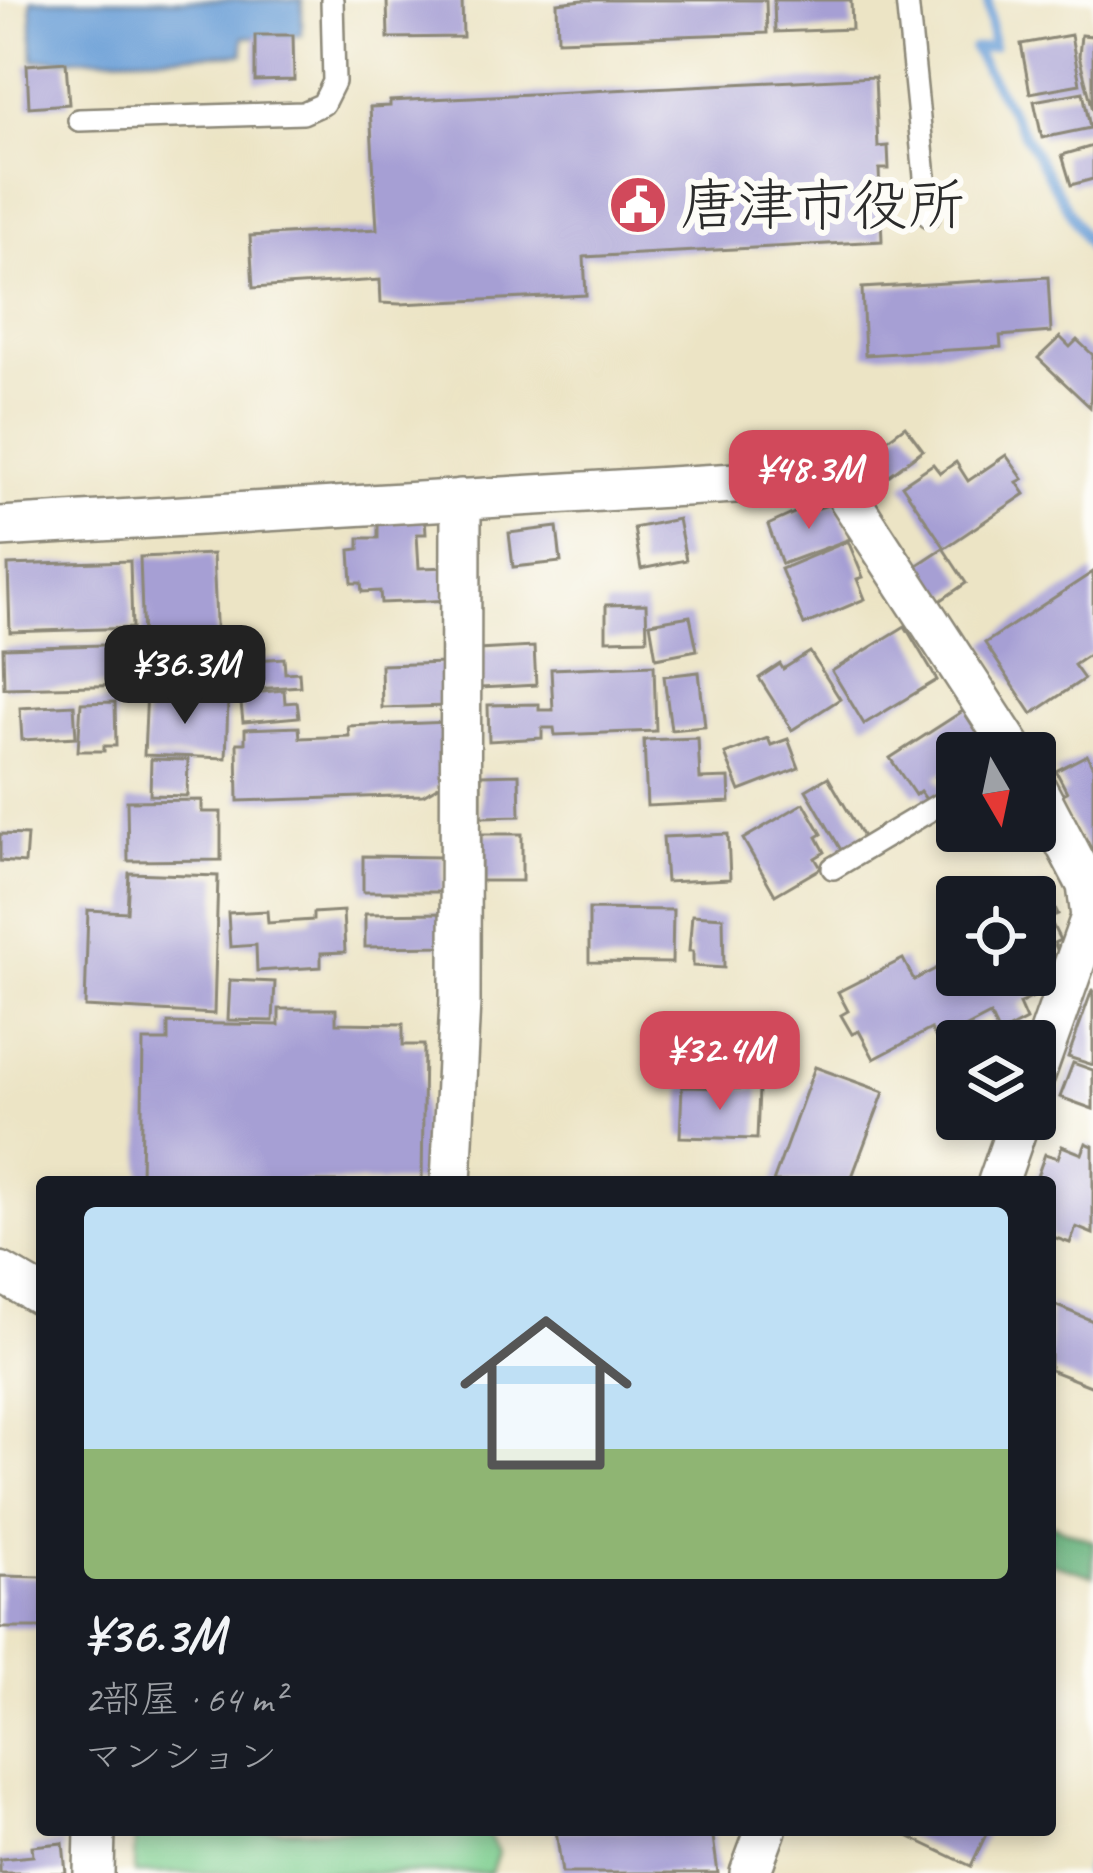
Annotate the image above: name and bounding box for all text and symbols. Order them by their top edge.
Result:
place label: 唐津市役所 [680,169,965,241]
public building icon: 唐津市役所 [607,174,669,236]
pin: ¥48.3M [711,430,907,532]
text: ¥48.3M [756,444,862,493]
pin: ¥36.3M [87,625,283,727]
text: ¥36.3M [131,639,239,688]
north arrow [936,732,1056,852]
map controls [936,732,1056,1140]
button: locate [936,876,1056,996]
pin: ¥32.4M [622,1011,818,1113]
button: layers [936,1020,1056,1140]
text: ¥32.4M [667,1025,773,1074]
icon: home [438,1285,654,1501]
text: ¥36.3M [84,1603,224,1667]
text: 2部屋 · 64 m² [84,1675,285,1724]
text: マンション [84,1732,277,1781]

